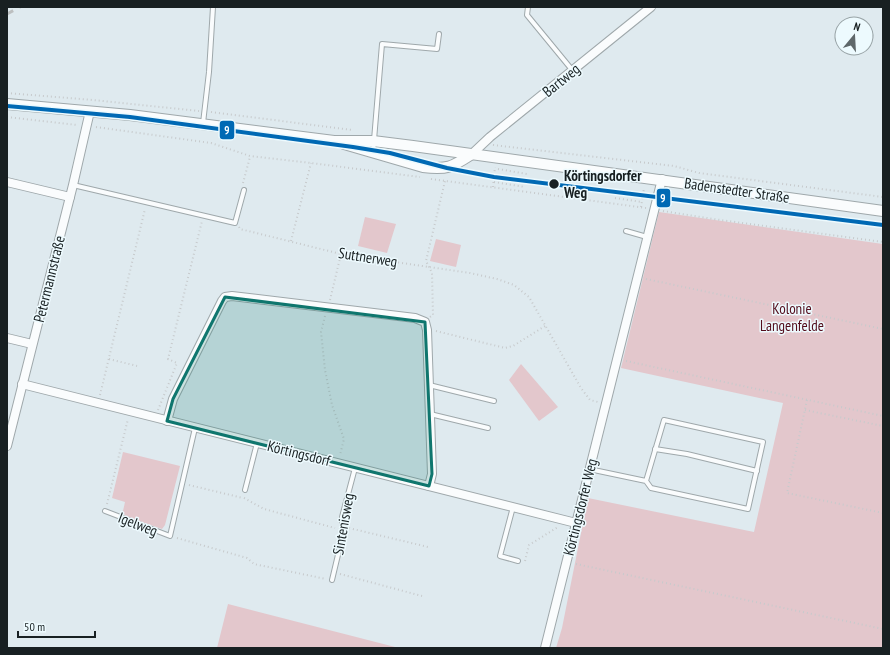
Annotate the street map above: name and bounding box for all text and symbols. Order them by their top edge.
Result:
north arrow [834,16,874,56]
text: N [852,19,862,34]
street label: Bartweg [538,59,584,101]
line badge: 9 [219,120,235,140]
text: 9 [224,123,230,137]
place label: Körtingsdorfer Weg [563,166,642,202]
street label: Badenstedter Straße [683,173,791,207]
marker: Körtingsdorfer Weg [547,177,561,191]
line badge: 9 [656,188,671,208]
text: 9 [660,191,666,205]
street label: Petermannstraße [29,234,69,324]
street label: Suttnerweg [337,243,399,271]
park label: Kolonie Langenfelde [760,299,824,335]
street label: Körtingsdorf [266,436,334,470]
street label: Körtingsdorfer Weg [559,456,601,558]
street label: Sintenisweg [328,492,358,556]
street label: Igelweg [115,508,161,540]
scale bar [18,613,95,639]
text: 50 m [24,619,45,634]

